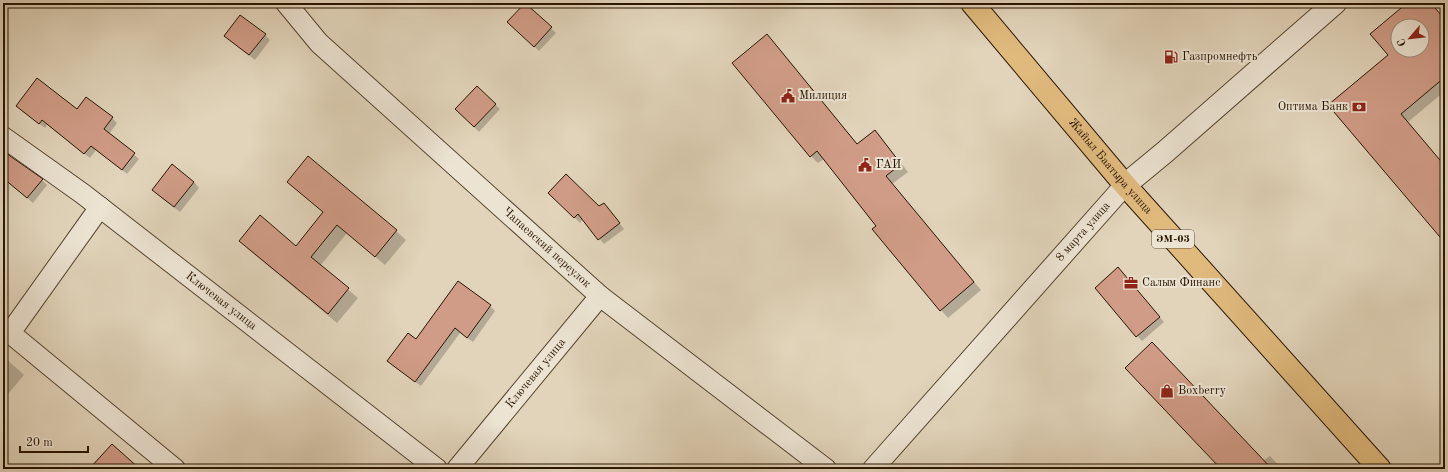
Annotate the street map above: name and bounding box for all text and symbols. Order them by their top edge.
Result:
north arrow [1390,18,1430,58]
text: С [1396,36,1409,48]
fuel station icon: Газпромнефть [1163,49,1179,65]
place label: Газпромнефть [1182,51,1258,63]
public building icon: Милиция [780,88,796,104]
place label: Милиция [799,90,847,102]
bank icon: Оптима Банк [1351,99,1367,115]
place label: Оптима Банк [1278,101,1348,113]
street label: Жайыл Баатыра улица [1066,116,1154,217]
public building icon: ГАИ [857,157,873,173]
place label: ГАИ [876,159,901,171]
street label: 8 марта улица [1054,200,1113,264]
street label: Чапаевский переулок [500,205,593,290]
road number: ЭМ-03 [1152,230,1194,248]
street label: Ключевая улица [183,270,259,332]
office icon: Салым Финанс [1123,275,1139,291]
place label: Салым Финанс [1142,277,1220,289]
street label: Ключевая улица [504,336,568,411]
shop icon: Boxberry [1159,383,1175,399]
place label: Boxberry [1178,385,1227,397]
scale bar [20,428,88,454]
text: 20 m [26,437,53,449]

